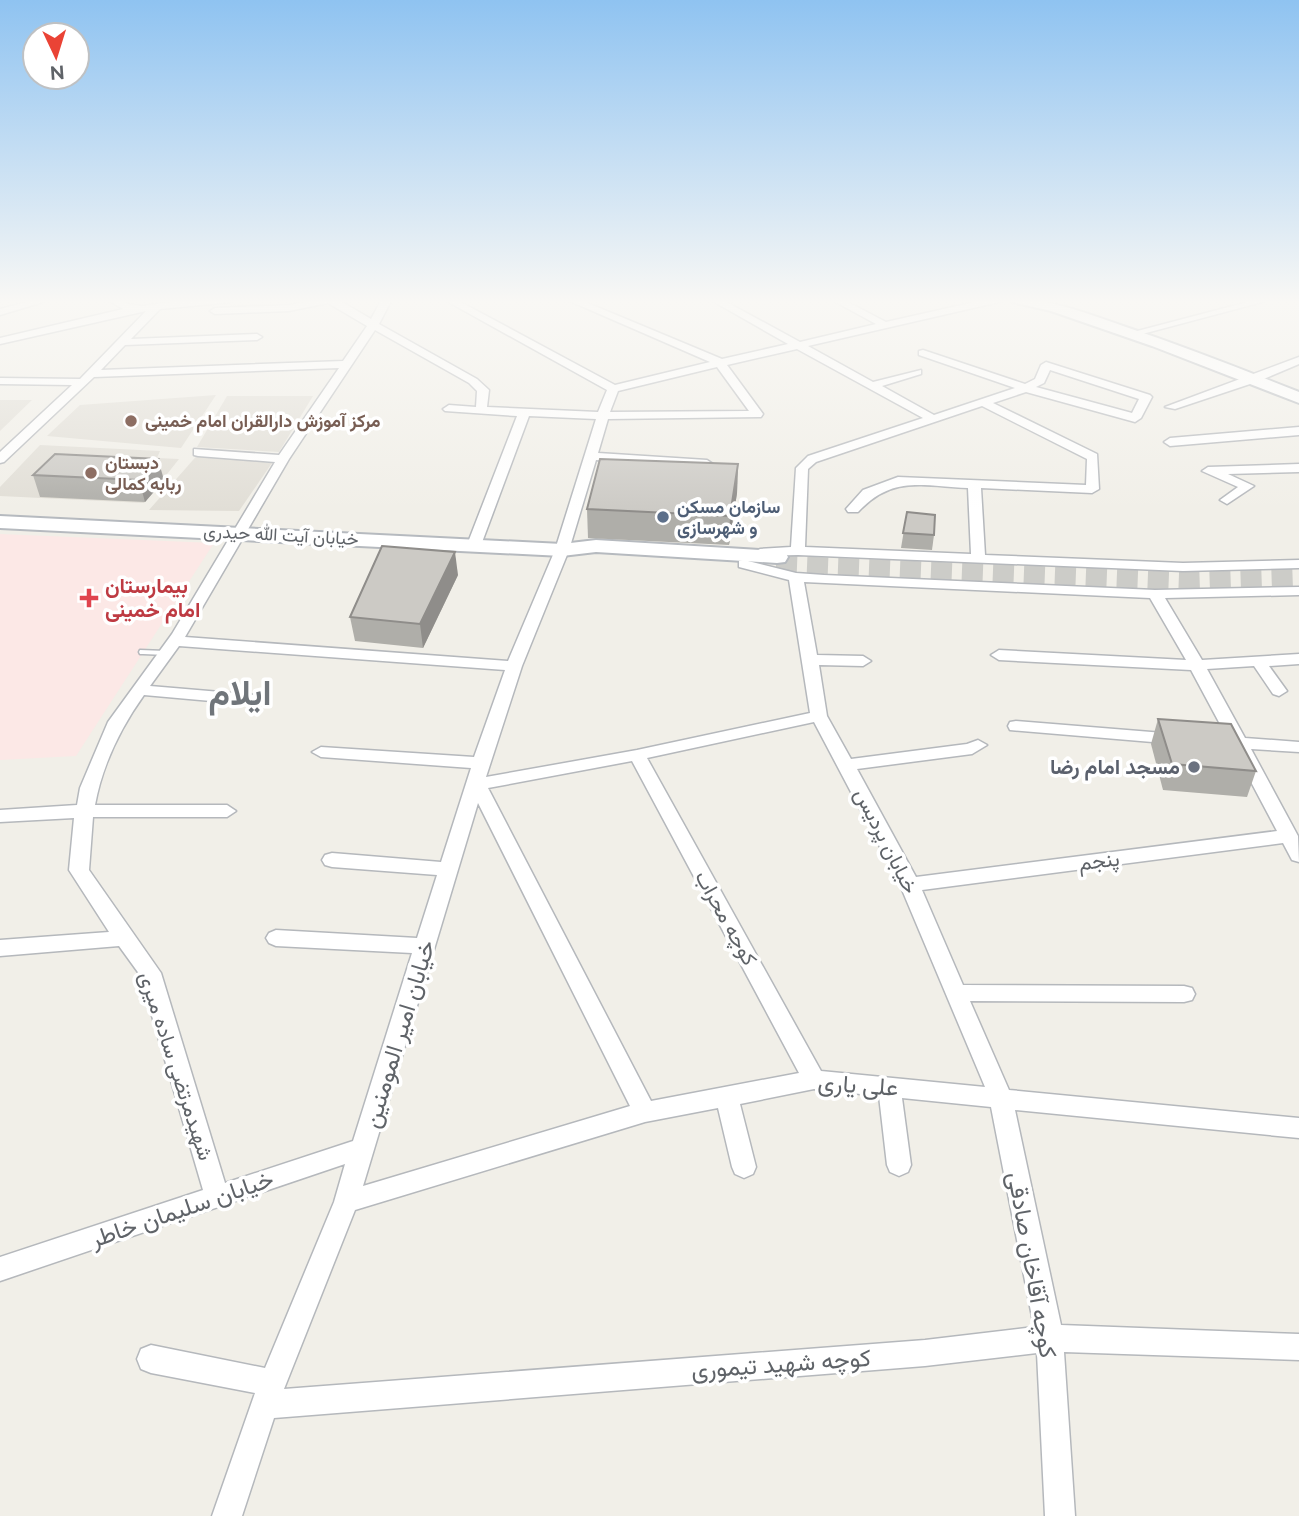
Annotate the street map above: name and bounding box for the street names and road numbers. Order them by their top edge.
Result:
street label: خیابان آیت الله حیدری [203,520,359,550]
street label: خیابان پردیس [847,784,924,898]
street label: پنجم [1077,846,1121,877]
street label: کوچه محراب [688,866,763,970]
street label: خیابان امیر المومنین [356,937,442,1131]
street label: شهیدمرتضی ساده میری [133,968,219,1164]
street label: علی یاری [817,1067,899,1103]
street label: خیابان سلیمان خاطر [86,1164,278,1255]
street label: کوچه آقاخان صادقی [1000,1169,1063,1361]
street label: کوچه شهید تیموری [690,1343,872,1386]

